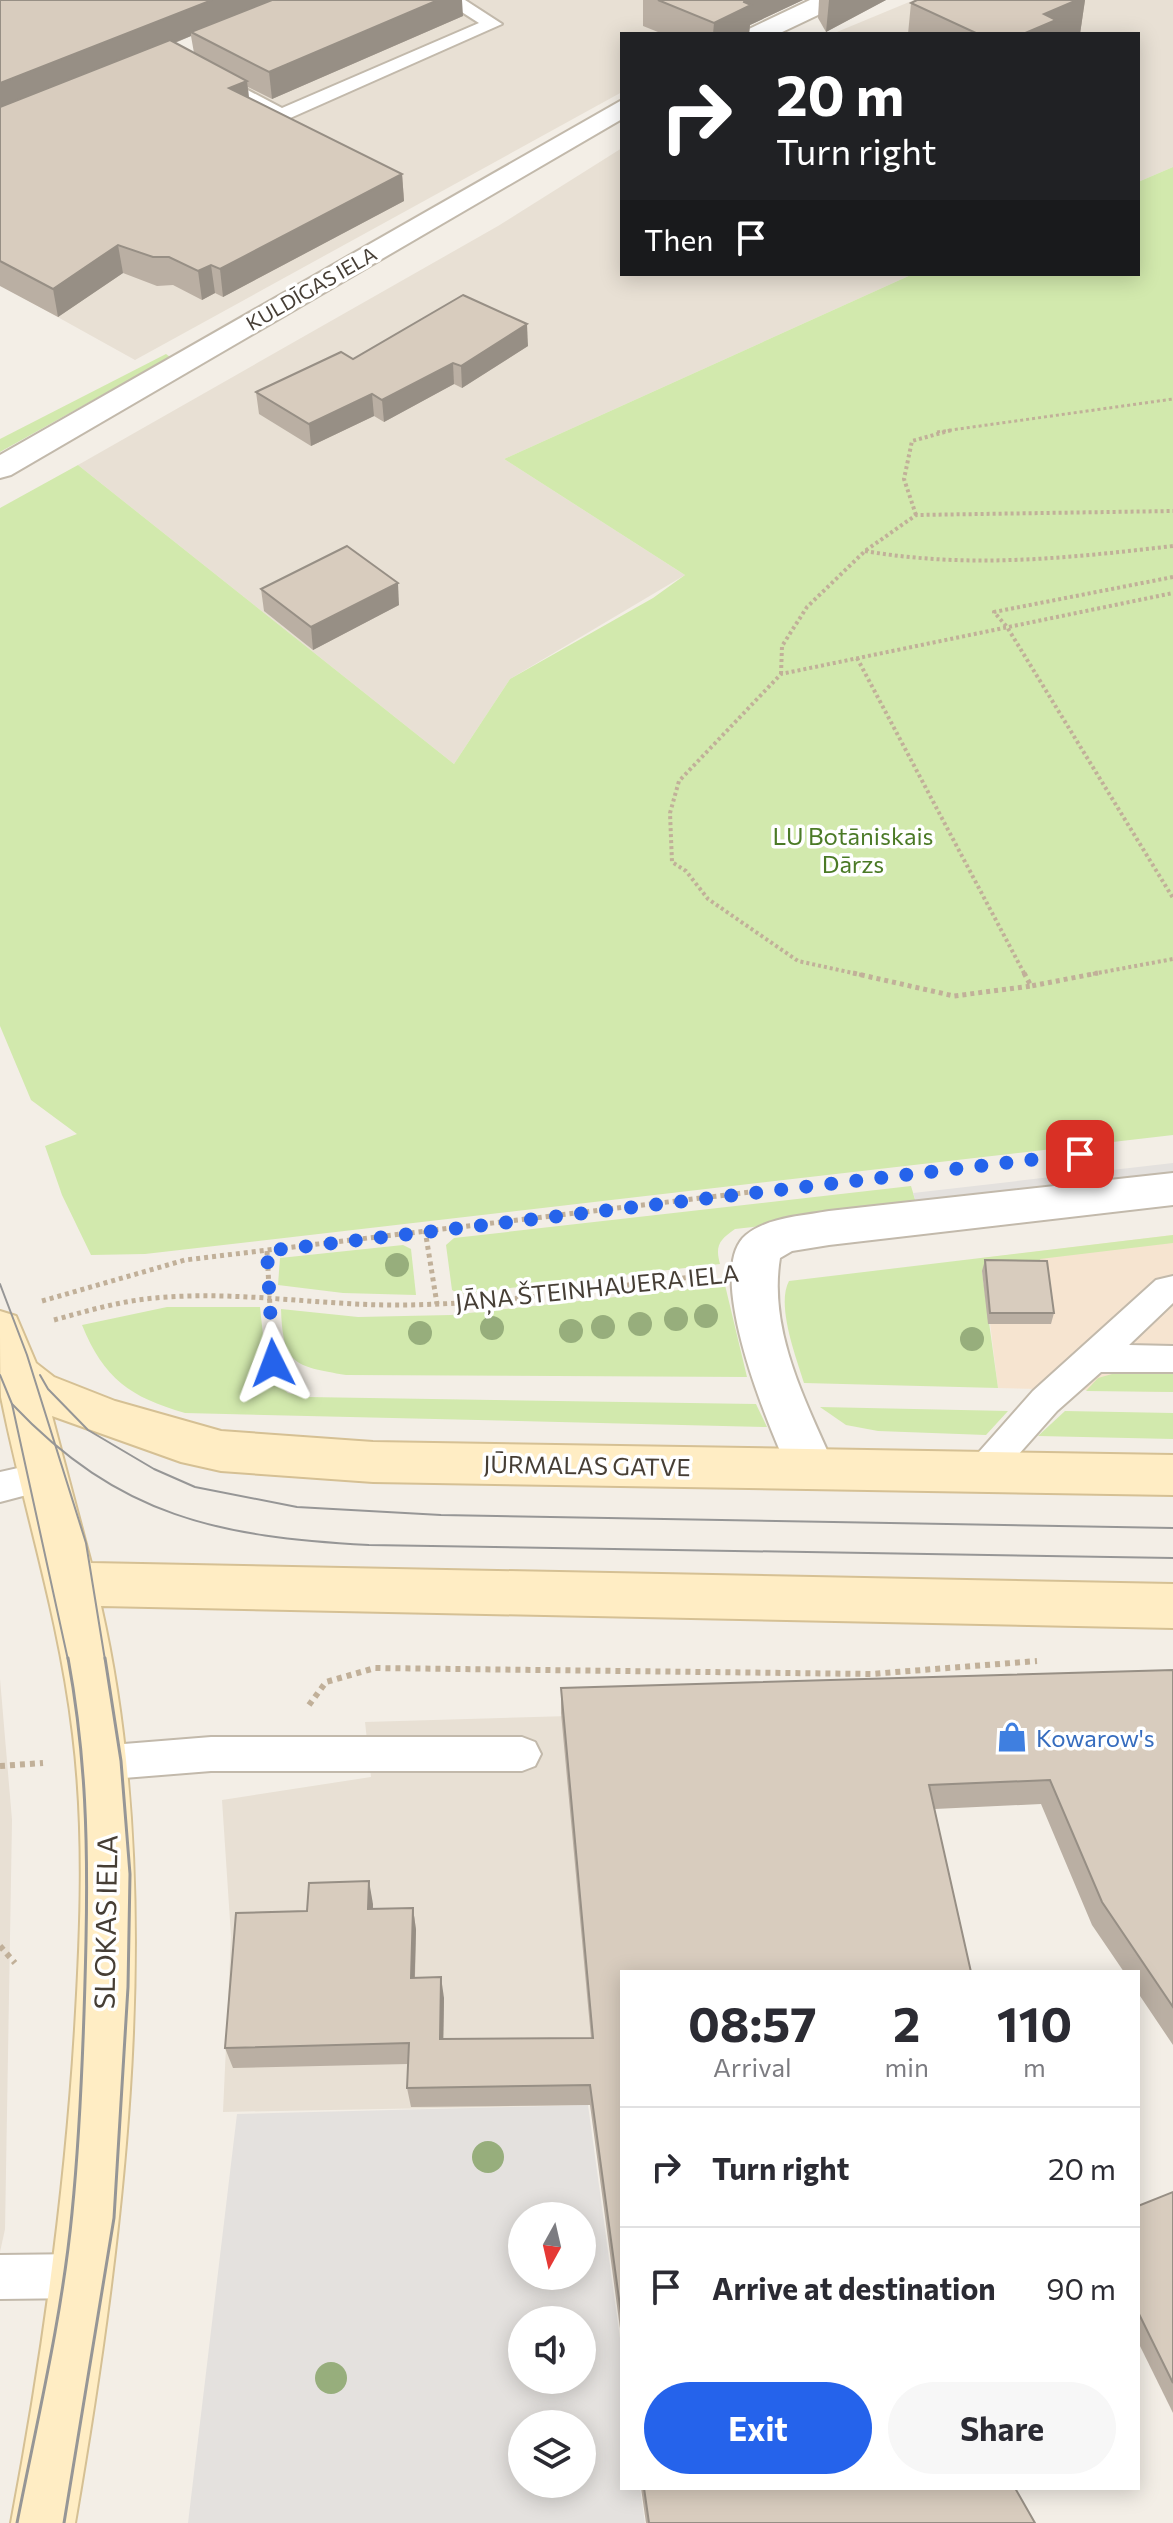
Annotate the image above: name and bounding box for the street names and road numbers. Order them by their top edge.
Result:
street label: KULDĪGAS IELA [242,241,381,335]
street label: JĀŅA ŠTEINHAUERA IELA [454,1258,740,1318]
street label: JŪRMALAS GATVE [483,1449,691,1481]
street label: SLOKAS IELA [86,1834,124,2010]

